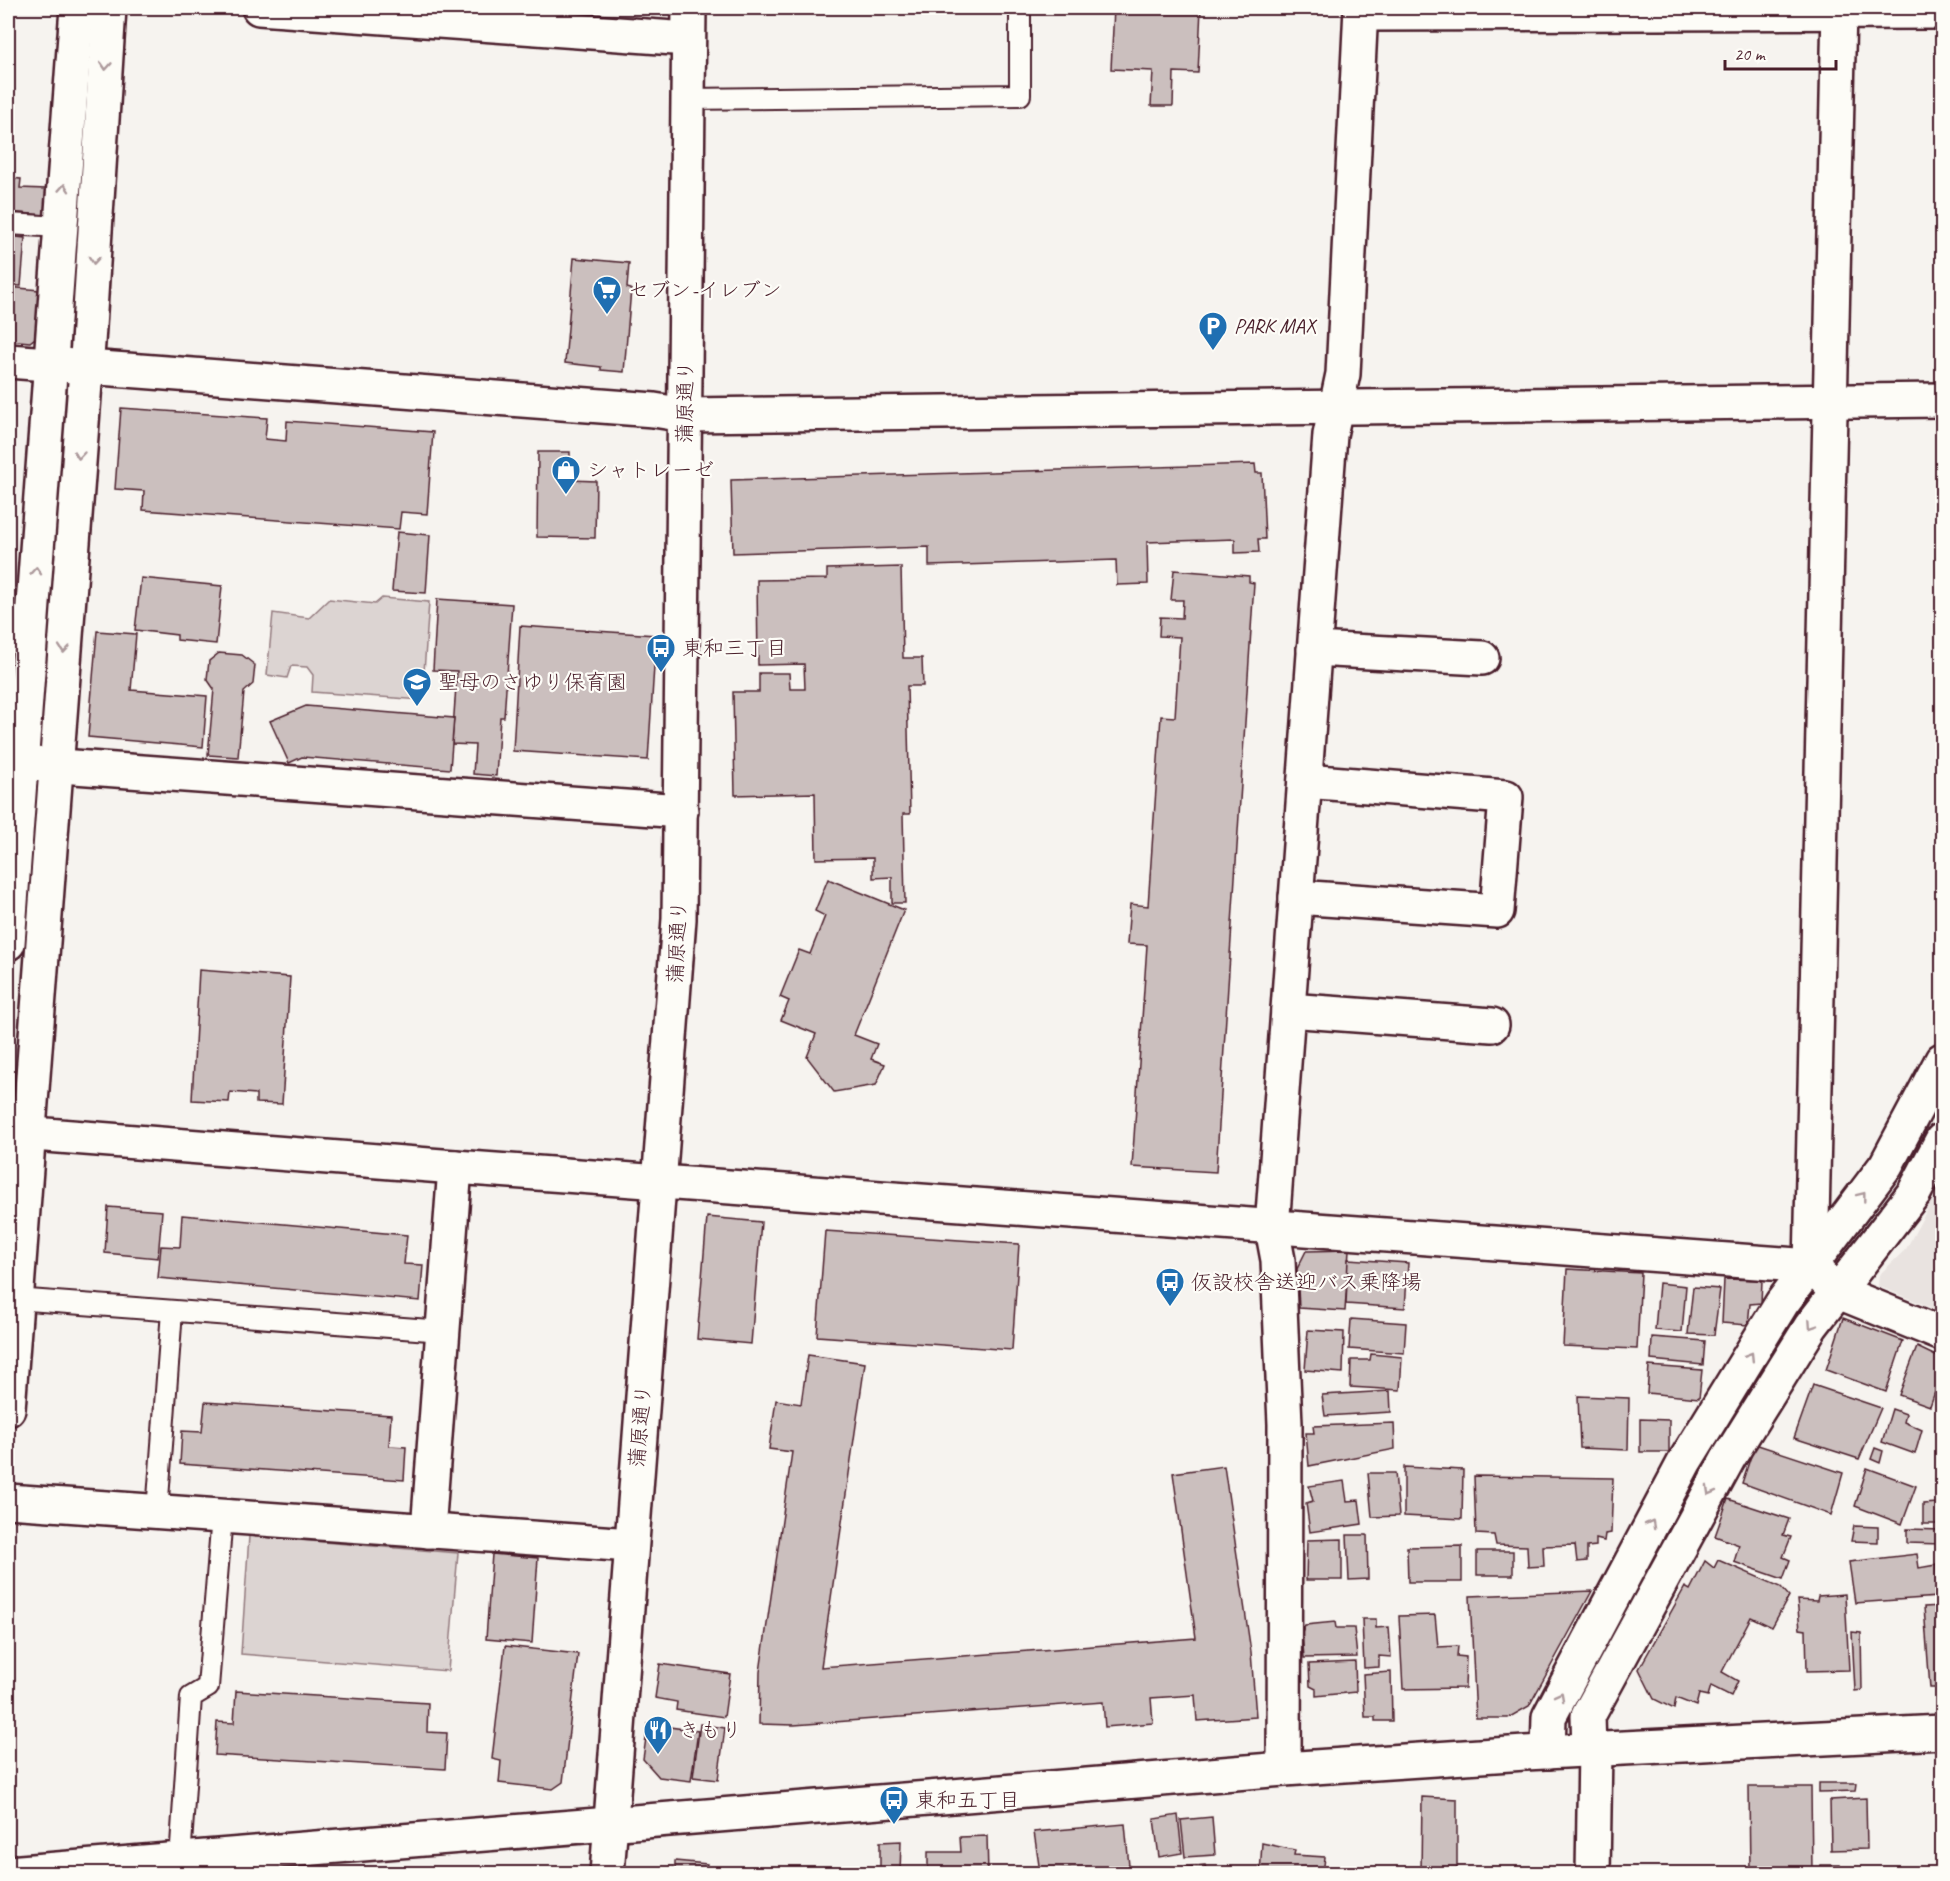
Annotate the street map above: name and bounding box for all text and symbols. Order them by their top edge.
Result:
scale bar [1725,33,1836,71]
text: 20 m [1734,43,1767,65]
one-way arrow [99,61,112,70]
one-way arrow [57,183,70,192]
one-way arrow [87,256,100,265]
supermarket icon: セブン-イレブン [591,274,623,316]
place label: セブン-イレブン [628,277,782,303]
parking icon: PARK MAX [1197,310,1229,352]
place label: PARK MAX [1234,313,1318,339]
street label: 蒲原通り [671,360,699,444]
one-way arrow [73,450,86,460]
shop icon: シャトレーゼ [550,454,582,496]
place label: シャトレーゼ [587,457,714,483]
one-way arrow [29,566,42,575]
bus stop icon: 東和三丁目 [645,632,677,674]
place label: 東和三丁目 [682,635,787,661]
one-way arrow [58,645,71,654]
school or university icon: 聖母のさゆり保育園 [401,666,433,708]
place label: 聖母のさゆり保育園 [438,669,627,695]
street label: 蒲原通り [662,899,692,985]
one-way arrow [1855,1192,1866,1203]
bus stop icon: 仮設校舎送迎バス乗降場 [1154,1266,1186,1308]
place label: 仮設校舎送迎バス乗降場 [1191,1269,1422,1295]
one-way arrow [1808,1319,1820,1329]
one-way arrow [1742,1351,1753,1362]
street label: 蒲原通り [623,1383,657,1469]
one-way arrow [1706,1485,1717,1495]
one-way arrow [1644,1520,1655,1530]
one-way arrow [1553,1692,1564,1702]
restaurant icon: きもり [642,1714,674,1756]
place label: きもり [679,1717,742,1743]
bus stop icon: 東和五丁目 [878,1784,910,1826]
place label: 東和五丁目 [915,1787,1020,1813]

